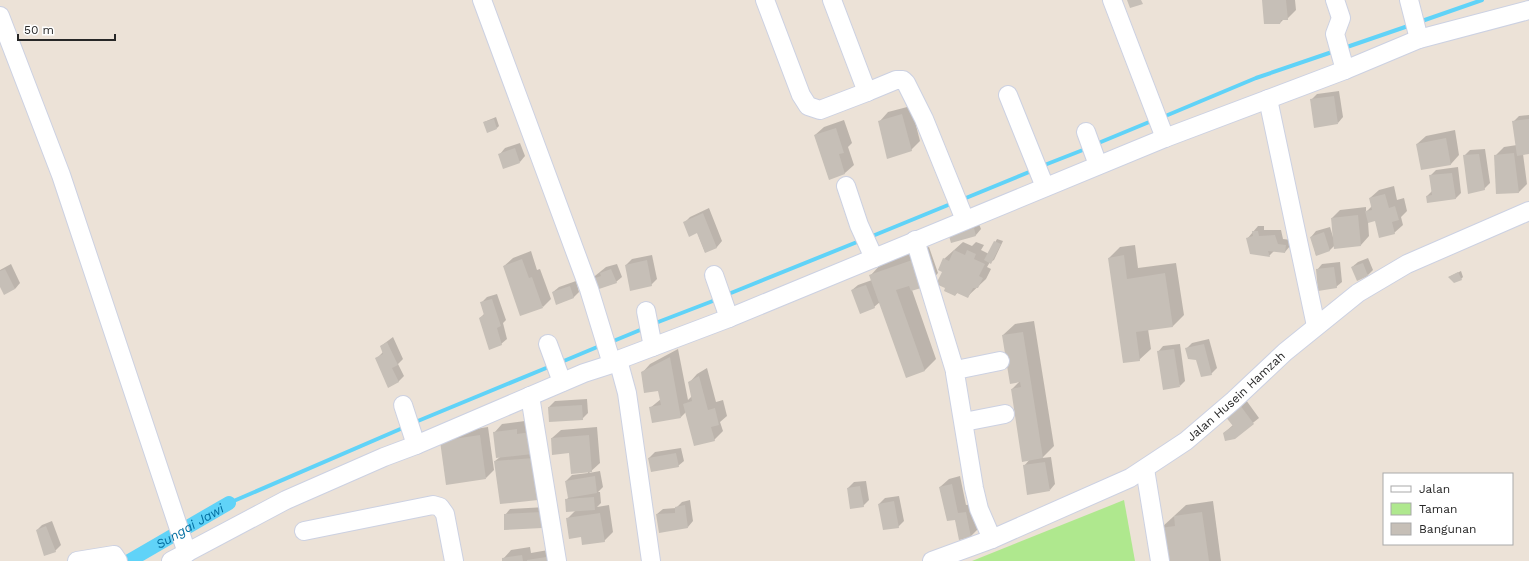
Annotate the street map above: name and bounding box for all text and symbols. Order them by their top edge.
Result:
scale bar [18,16,115,42]
text: 50 m [24,23,54,37]
street label: Jalan Husein Hamzah [1184,349,1288,444]
legend [1383,473,1513,545]
text: Jalan [1419,482,1450,496]
water label: Sungai Jawi [153,500,227,552]
text: Taman [1419,502,1457,516]
text: Bangunan [1419,522,1477,536]

